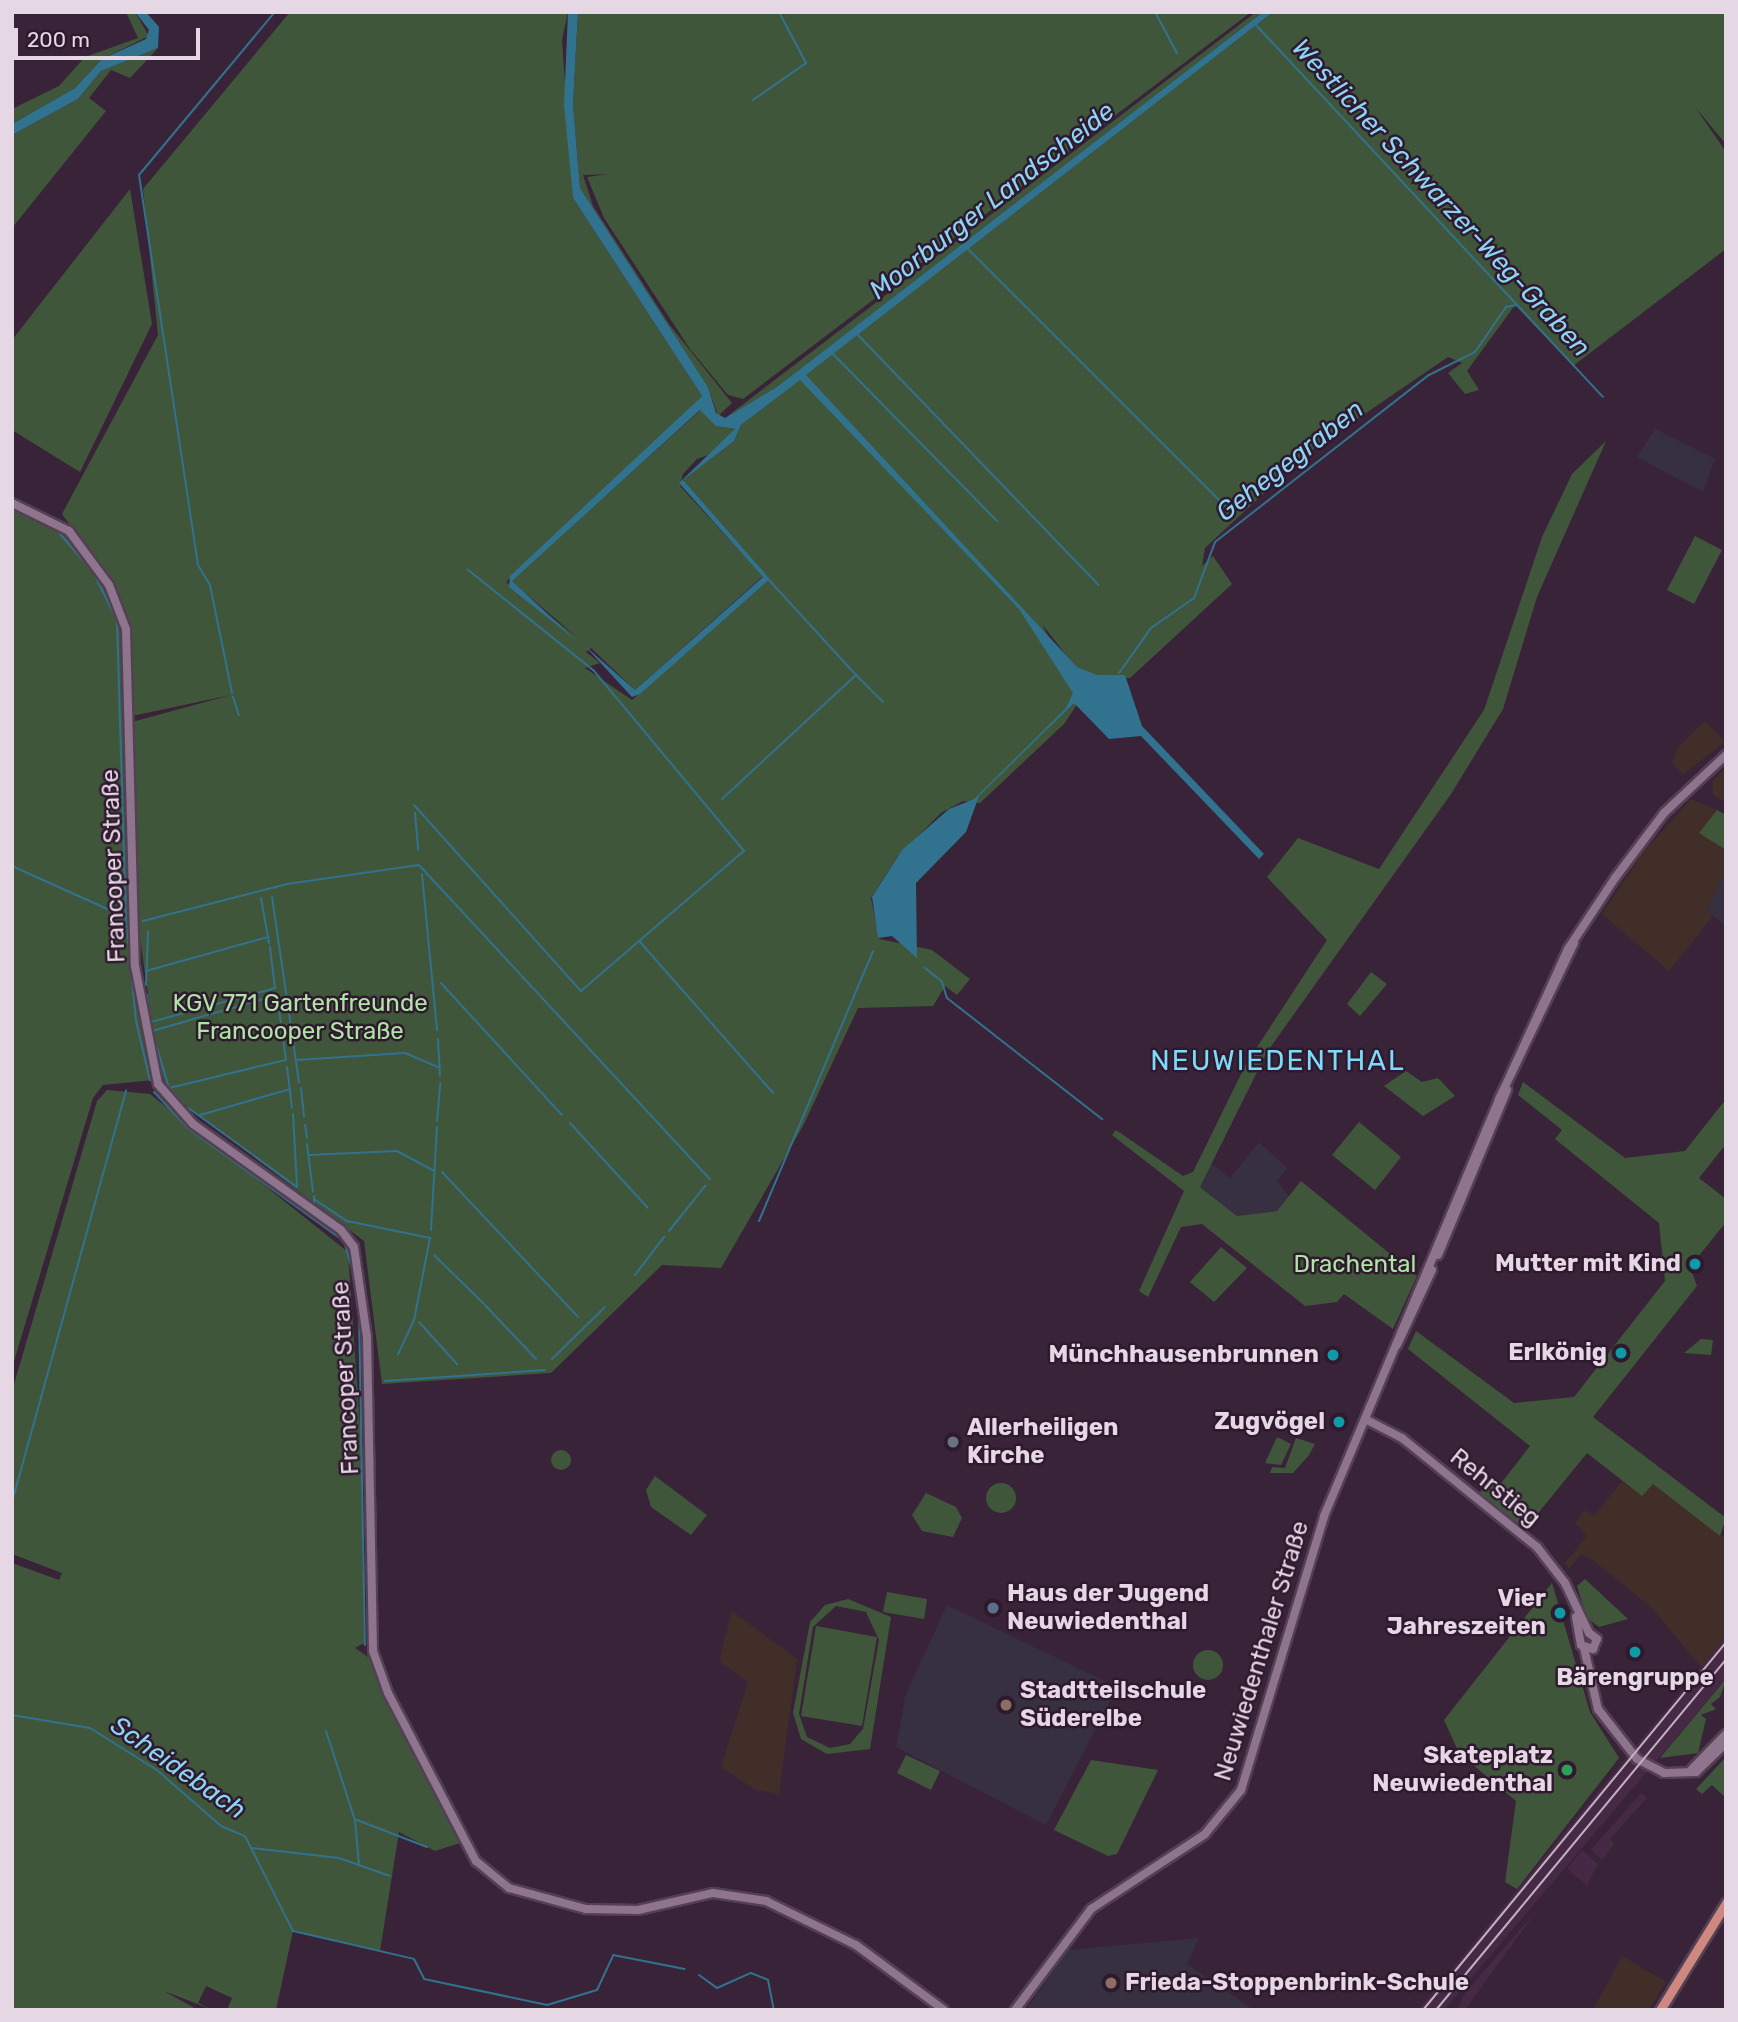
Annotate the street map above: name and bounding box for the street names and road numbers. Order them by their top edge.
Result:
street label: Francoper Straße [96,768,132,964]
street label: Francoper Straße [327,1280,365,1476]
street label: Rehrstieg [1444,1443,1546,1533]
street label: Neuwiedenthaler Straße [1209,1517,1315,1785]

